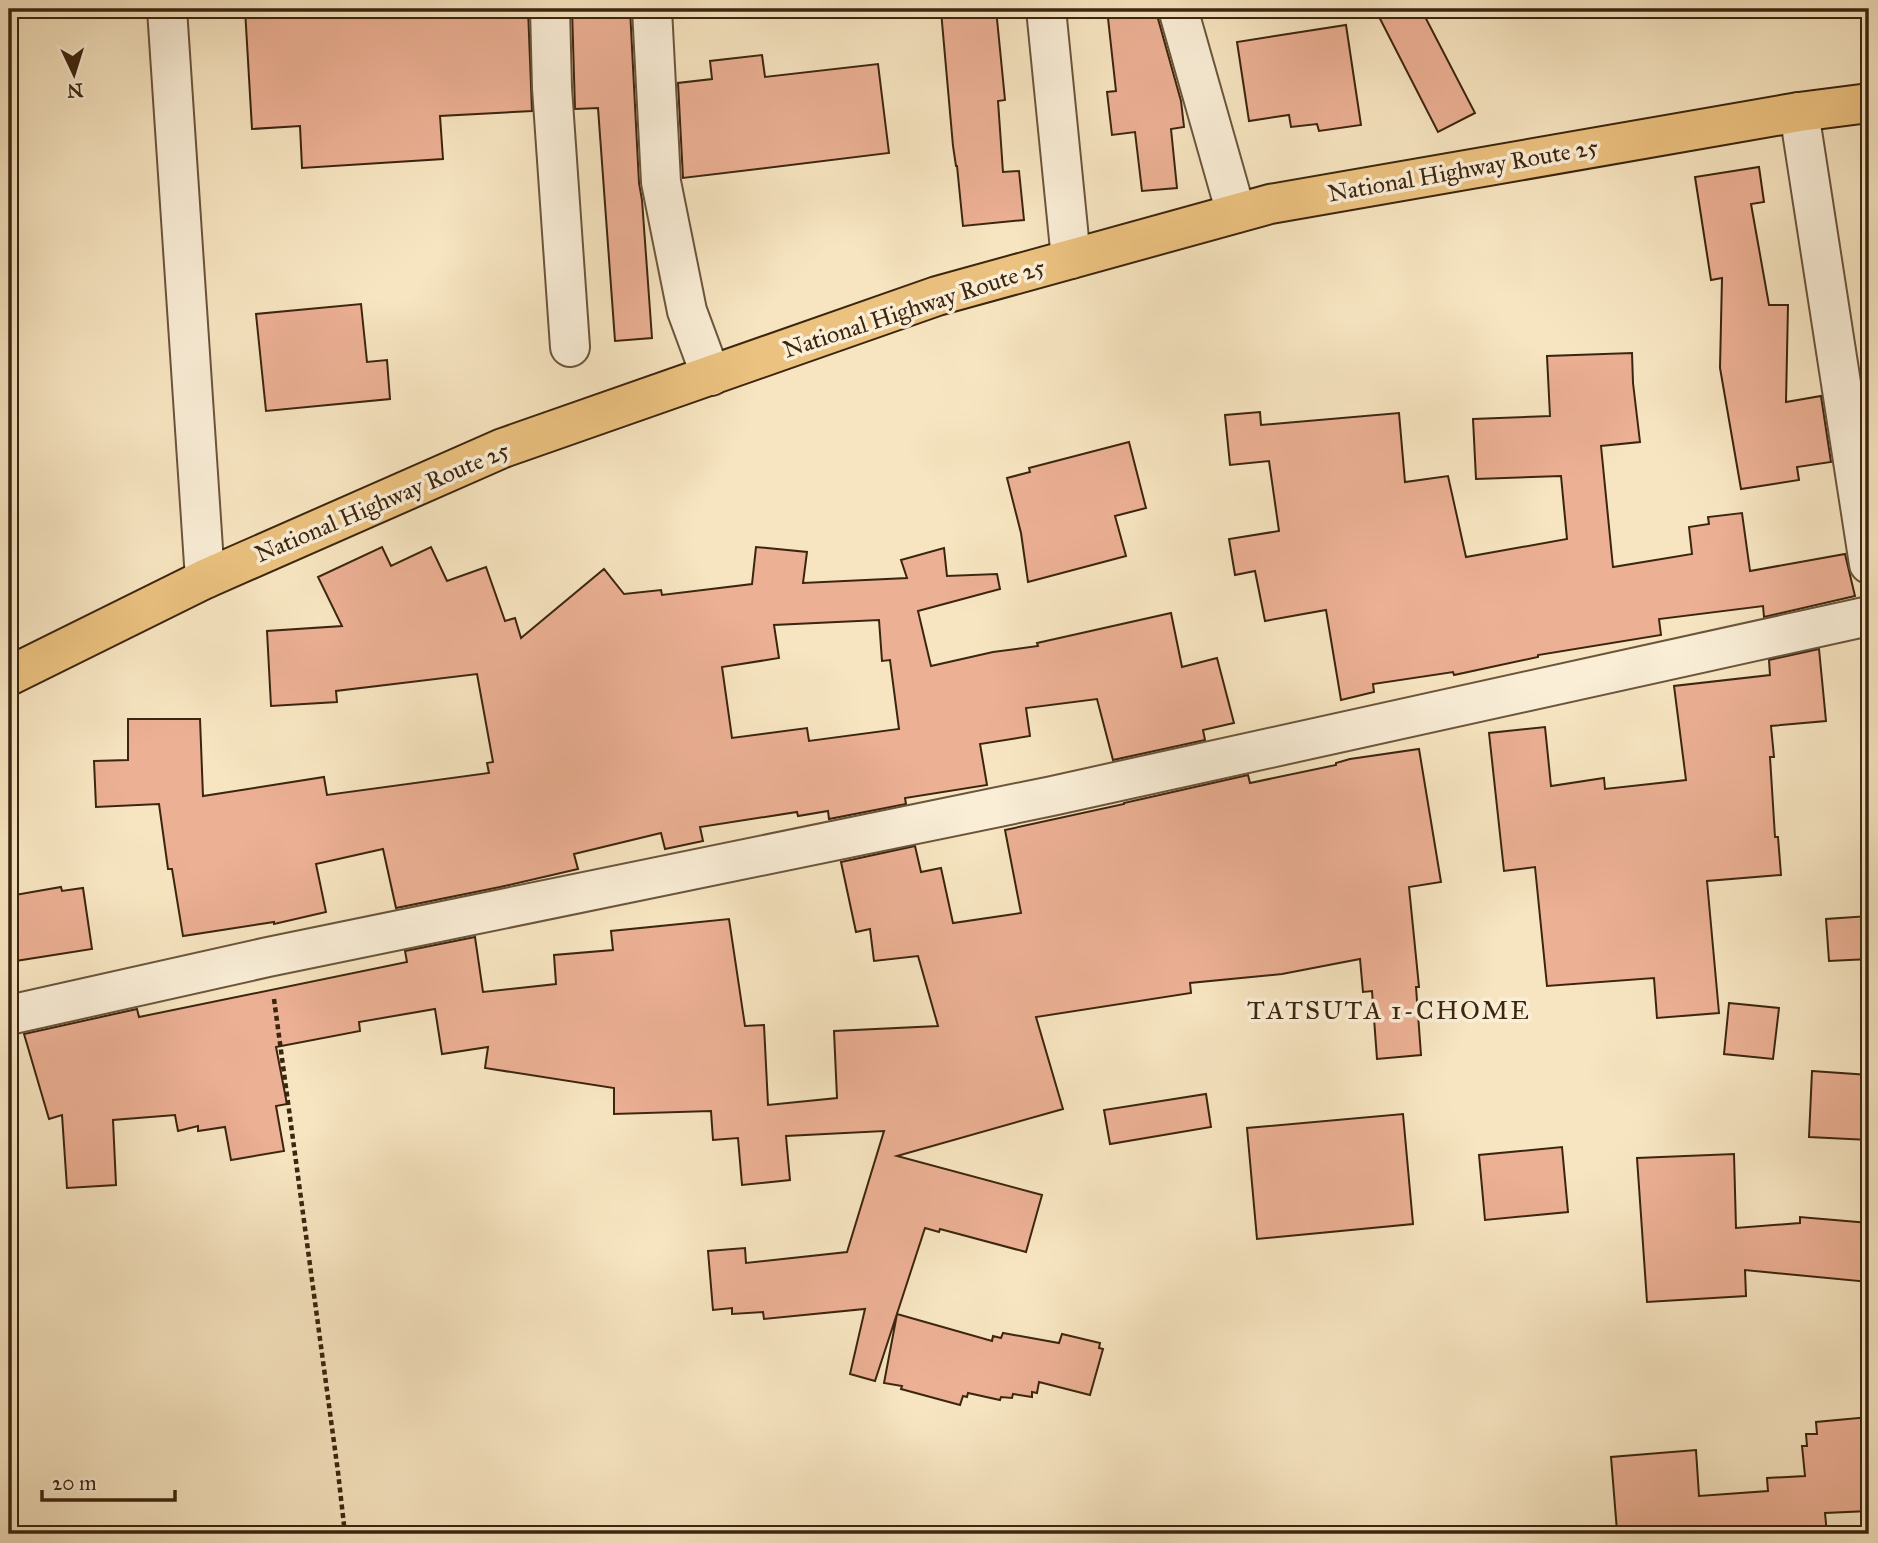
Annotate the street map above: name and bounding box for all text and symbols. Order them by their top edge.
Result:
north arrow [38,38,108,108]
text: N [66,78,84,102]
street label: National Highway Route 25 [1326,131,1600,209]
street label: National Highway Route 25 [779,251,1049,365]
street label: National Highway Route 25 [250,435,514,569]
district label: TATSUTA 1-CHOME [1247,994,1531,1026]
scale bar [42,1459,175,1503]
text: 20 m [52,1470,97,1496]

